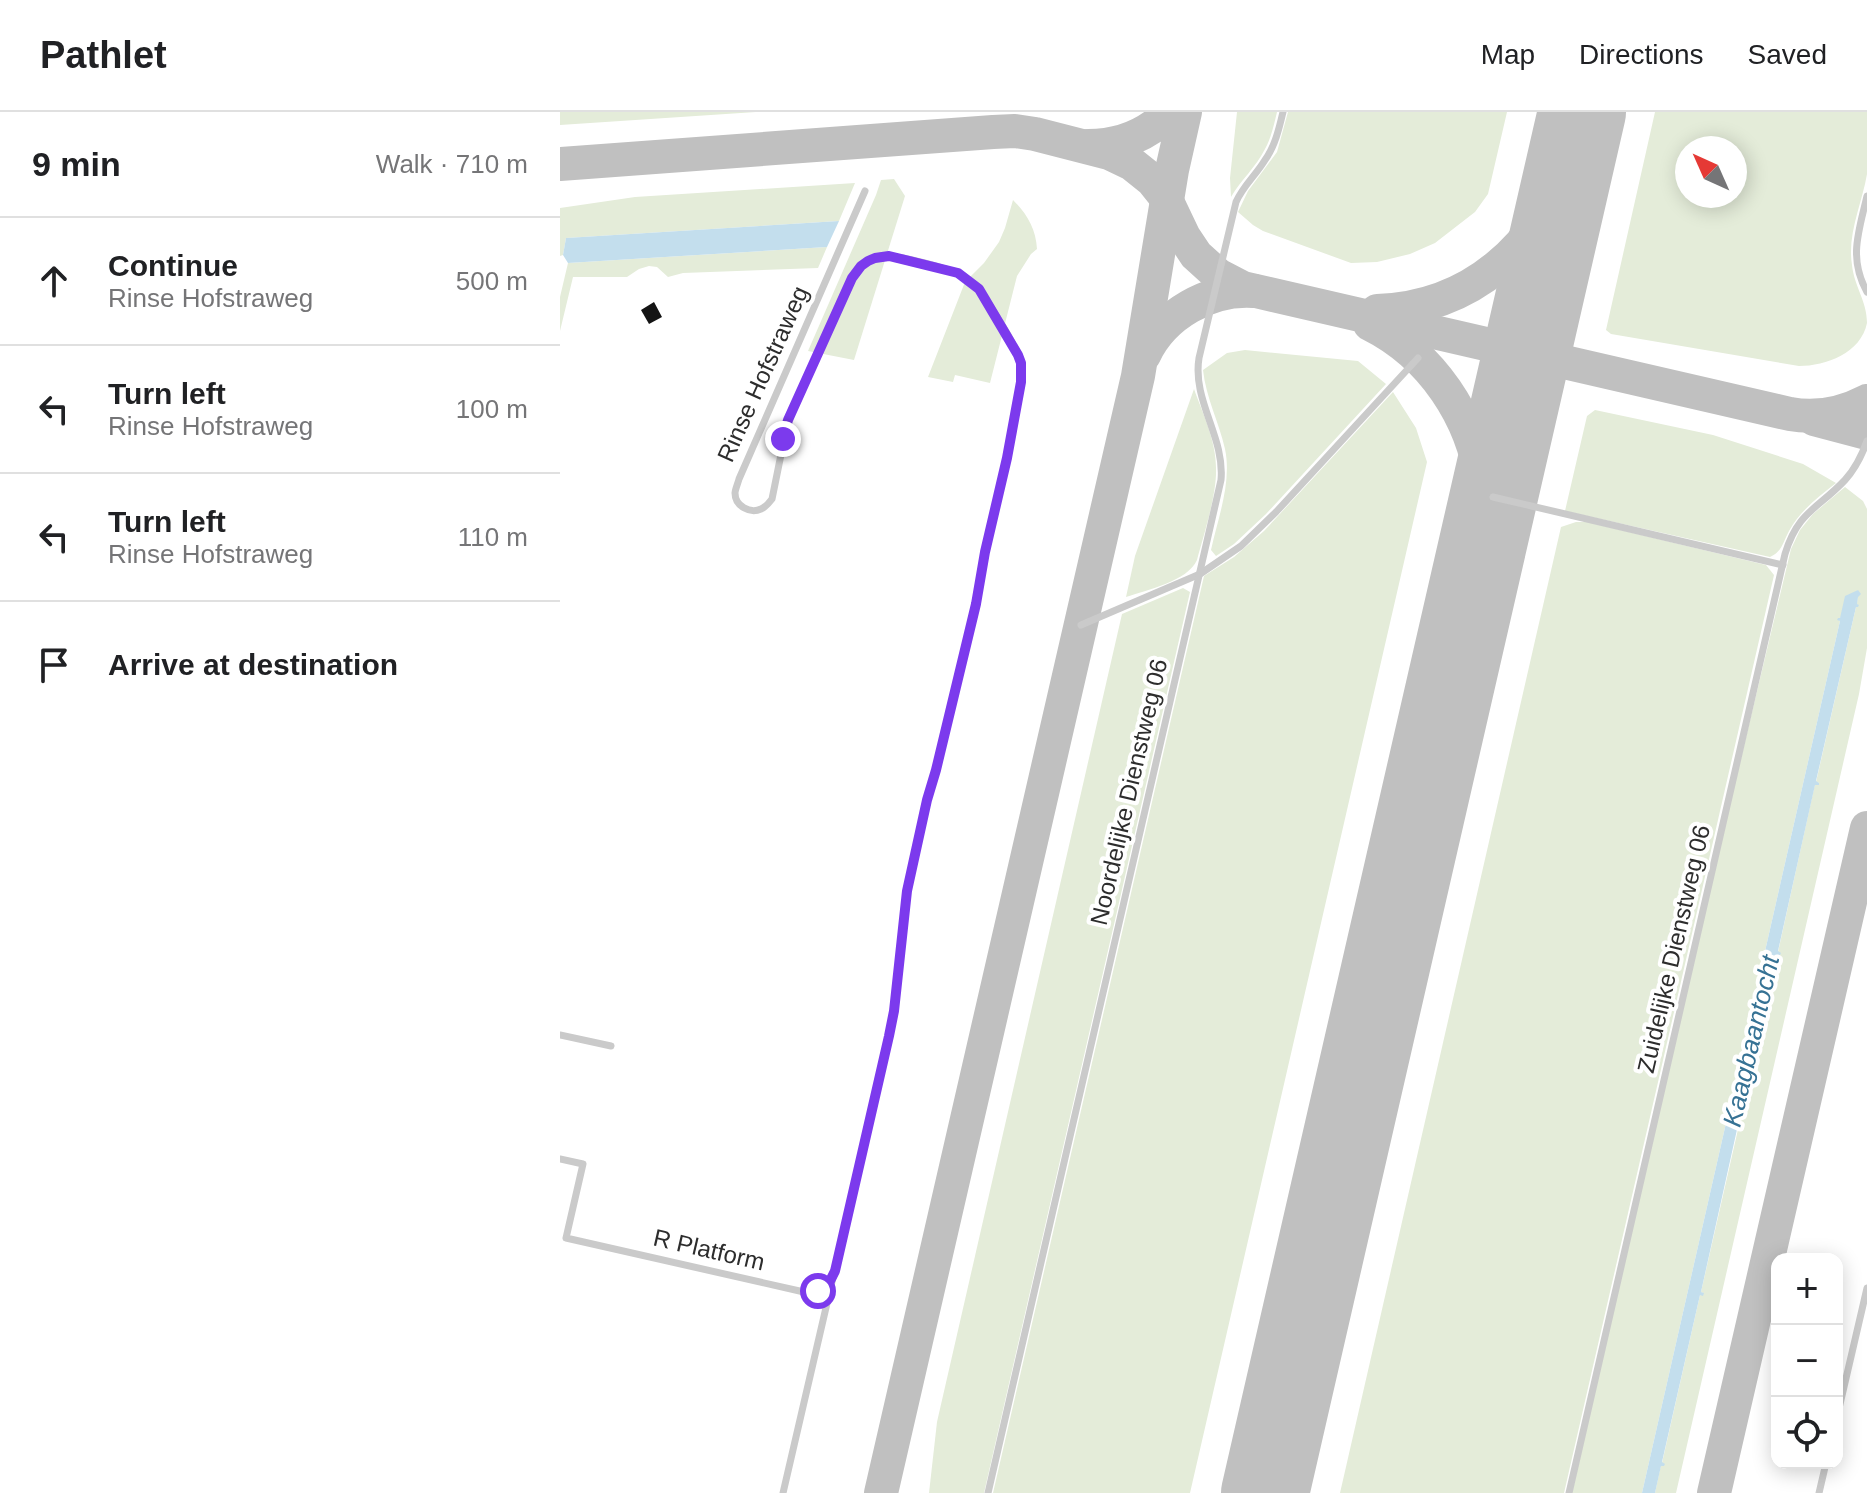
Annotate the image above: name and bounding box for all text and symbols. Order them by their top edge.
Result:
text: Pathlet [40,34,167,76]
text: Map [1481,39,1535,70]
text: Directions [1579,39,1704,70]
text: Saved [1748,39,1827,70]
north arrow [1675,136,1747,208]
text: 9 min [32,145,121,183]
text: Walk · 710 m [376,149,528,179]
text: Continue [108,249,238,282]
icon: ahead [32,259,76,303]
text: 500 m [456,266,528,296]
street label: Rinse Hofstraweg [712,282,813,466]
text: Rinse Hofstraweg [108,283,313,313]
text: Turn left [108,377,226,410]
icon: left [32,387,76,431]
text: 100 m [456,394,528,424]
text: Rinse Hofstraweg [108,411,313,441]
route end [765,421,801,457]
text: Turn left [108,505,226,538]
icon: left [32,515,76,559]
text: 110 m [458,522,528,552]
text: Rinse Hofstraweg [108,539,313,569]
icon: arrive [32,643,76,687]
text: Arrive at destination [108,648,398,681]
street label: Noordelijke Dienstweg 06 [1085,656,1172,928]
street label: Zuidelijke Dienstweg 06 [1632,822,1715,1075]
water label: Kaagbaantocht [1717,951,1786,1130]
street label: R Platform [651,1224,767,1275]
map controls [1771,1253,1843,1469]
button: + [1771,1253,1843,1325]
route start [800,1273,836,1309]
button: − [1771,1325,1843,1397]
button: locate [1771,1397,1843,1469]

